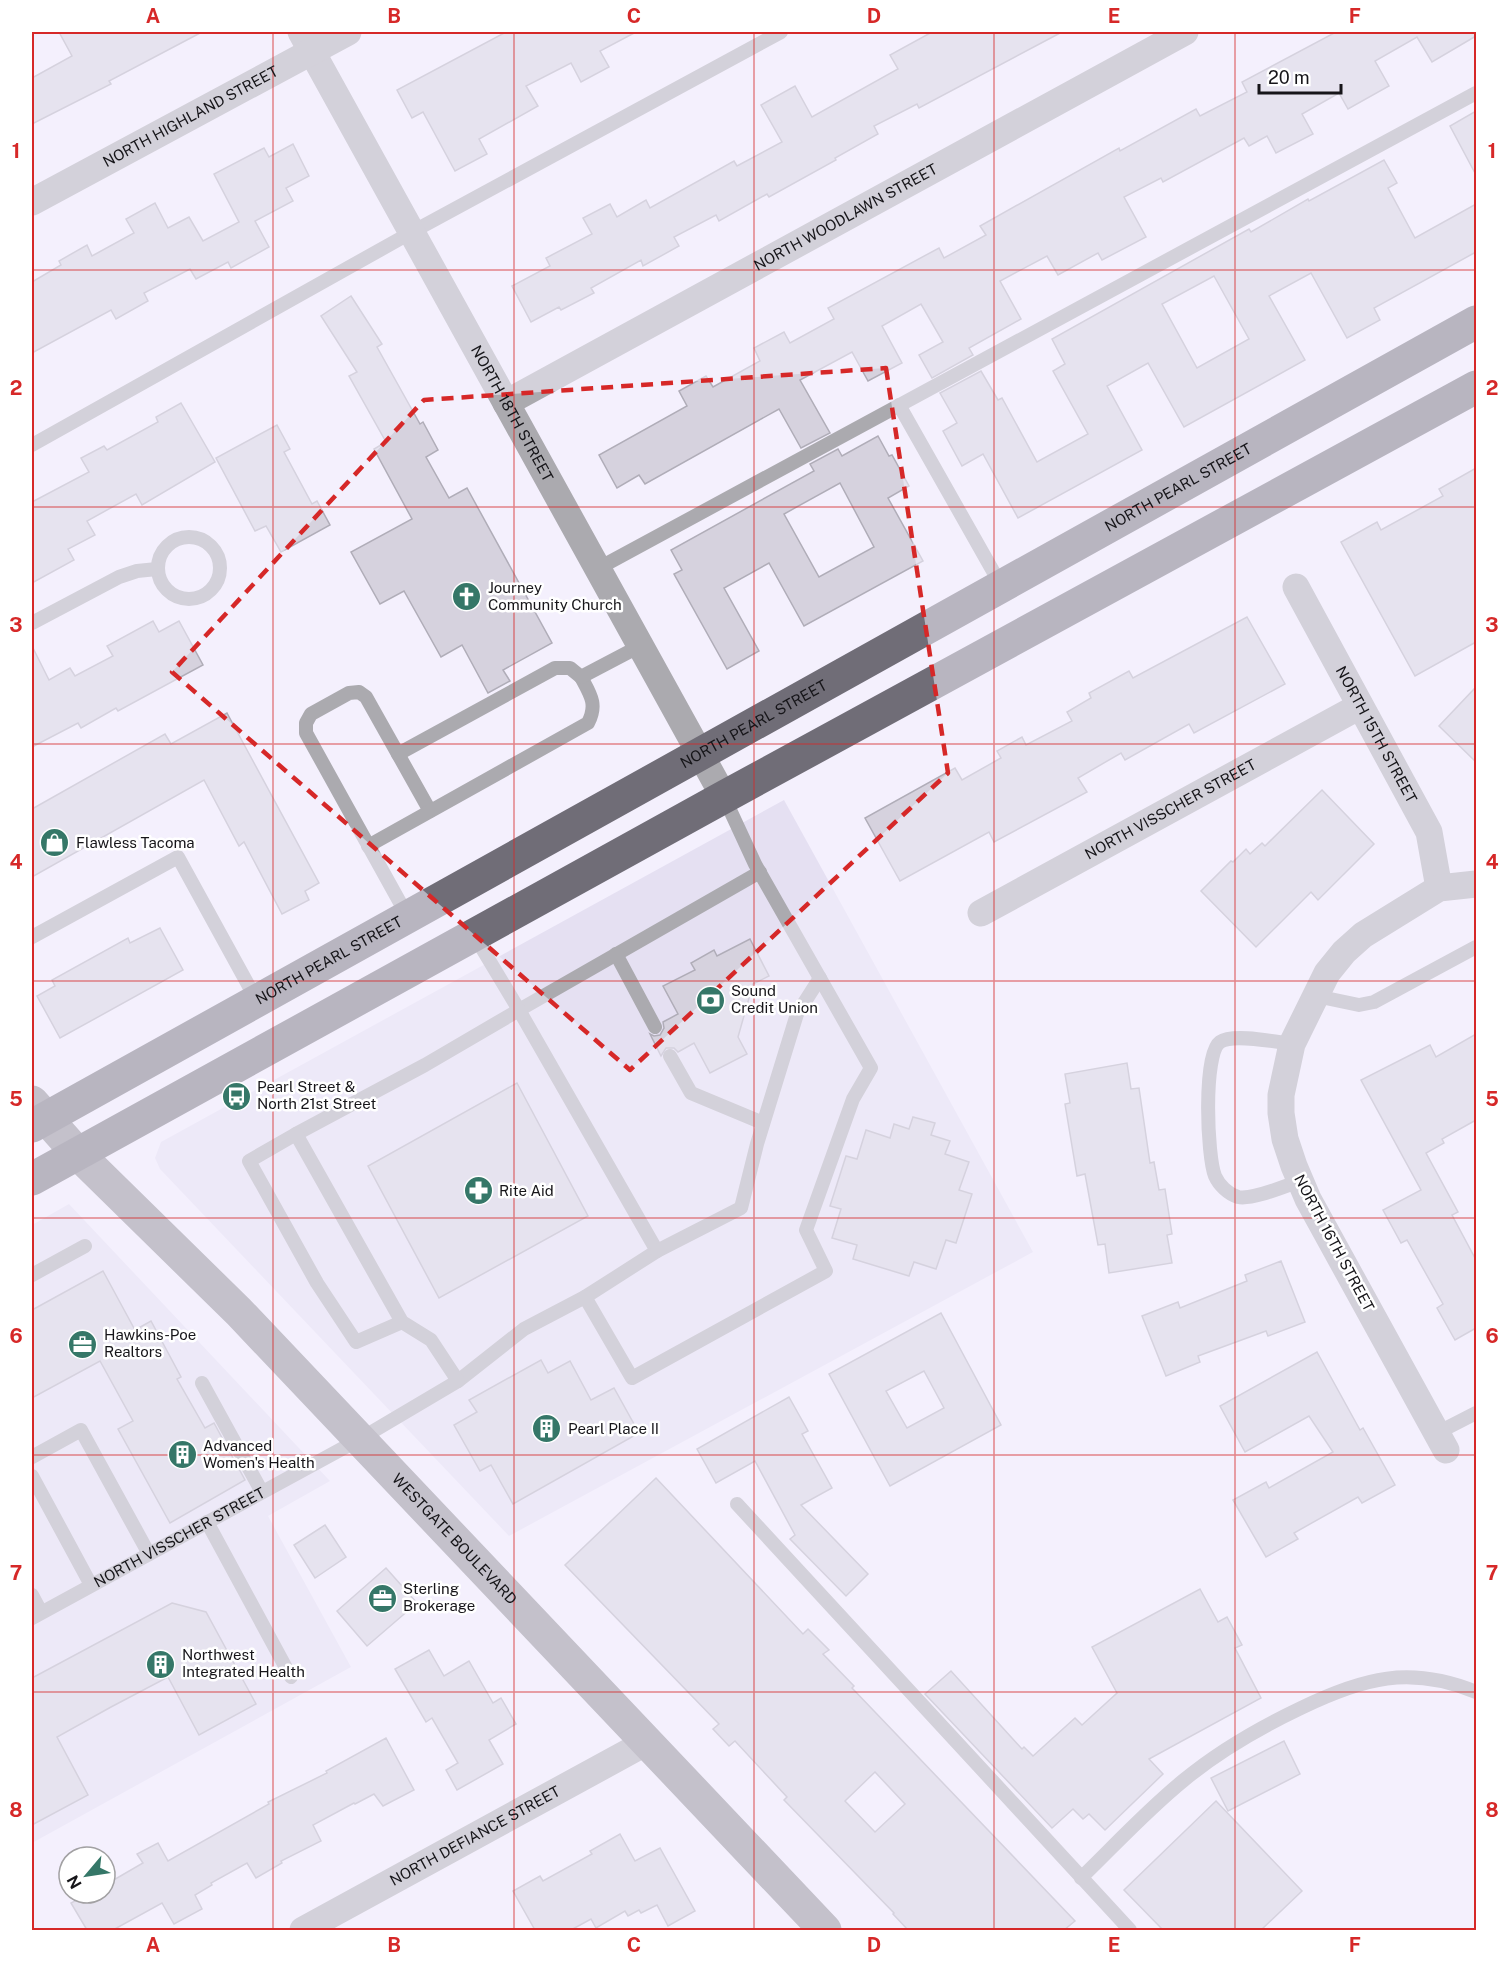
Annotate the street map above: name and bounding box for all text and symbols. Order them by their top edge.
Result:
text: A [146,4,160,28]
text: B [387,4,401,28]
text: C [627,4,641,28]
text: D [867,4,881,28]
text: E [1108,4,1120,28]
text: F [1349,4,1361,28]
scale bar [1259,57,1342,95]
street label: NORTH HIGHLAND STREET [100,62,281,170]
text: 20 m [1268,67,1310,88]
text: 1 [12,139,20,163]
text: 1 [1488,139,1496,163]
street label: NORTH WOODLAWN STREET [751,160,940,274]
street label: NORTH 18TH STREET [468,342,557,484]
text: 2 [10,376,22,400]
text: 2 [1486,376,1498,400]
street label: NORTH PEARL STREET [1102,440,1254,535]
place label: Journey Community Church [488,579,622,613]
church icon: Journey Community Church [451,581,483,613]
text: 3 [9,613,23,637]
text: 3 [1485,613,1499,637]
street label: NORTH 15TH STREET [1333,663,1421,806]
street label: NORTH PEARL STREET [677,676,830,771]
street label: NORTH VISSCHER STREET [1082,755,1259,863]
shop icon: Flawless Tacoma [39,827,71,859]
place label: Flawless Tacoma [76,834,195,851]
text: 4 [9,850,23,874]
text: 4 [1485,850,1499,874]
street label: NORTH PEARL STREET [253,913,405,1008]
place label: Sound Credit Union [731,982,818,1016]
bank icon: Sound Credit Union [694,984,726,1016]
place label: Pearl Street & North 21st Street [257,1078,376,1112]
bus stop icon: Pearl Street & North 21st Street [220,1080,252,1112]
text: 5 [9,1087,23,1111]
text: 5 [1485,1087,1499,1111]
street label: NORTH 16TH STREET [1291,1171,1378,1314]
pharmacy icon: Rite Aid [462,1175,494,1207]
place label: Rite Aid [499,1182,554,1199]
text: 6 [9,1324,23,1348]
text: 6 [1485,1324,1499,1348]
place label: Hawkins-Poe Realtors [104,1326,196,1360]
office icon: Hawkins-Poe Realtors [67,1328,99,1360]
building icon: Pearl Place II [531,1413,563,1445]
place label: Pearl Place II [568,1420,659,1437]
place label: Advanced Women's Health [203,1437,315,1471]
building icon: Advanced Women's Health [166,1439,198,1471]
street label: WESTGATE BOULEVARD [389,1470,521,1608]
street label: NORTH VISSCHER STREET [91,1484,268,1591]
text: 7 [10,1561,22,1585]
text: 7 [1486,1561,1498,1585]
place label: Sterling Brokerage [403,1580,475,1614]
office icon: Sterling Brokerage [366,1582,398,1614]
place label: Northwest Integrated Health [182,1646,305,1680]
building icon: Northwest Integrated Health [145,1648,177,1680]
street label: NORTH DEFIANCE STREET [387,1782,563,1889]
text: 8 [9,1798,23,1822]
text: 8 [1485,1798,1499,1822]
north arrow [57,1845,117,1905]
text: N [63,1872,86,1892]
text: A [146,1933,160,1957]
text: B [387,1933,401,1957]
text: C [627,1933,641,1957]
text: D [867,1933,881,1957]
text: E [1108,1933,1120,1957]
text: F [1349,1933,1361,1957]

